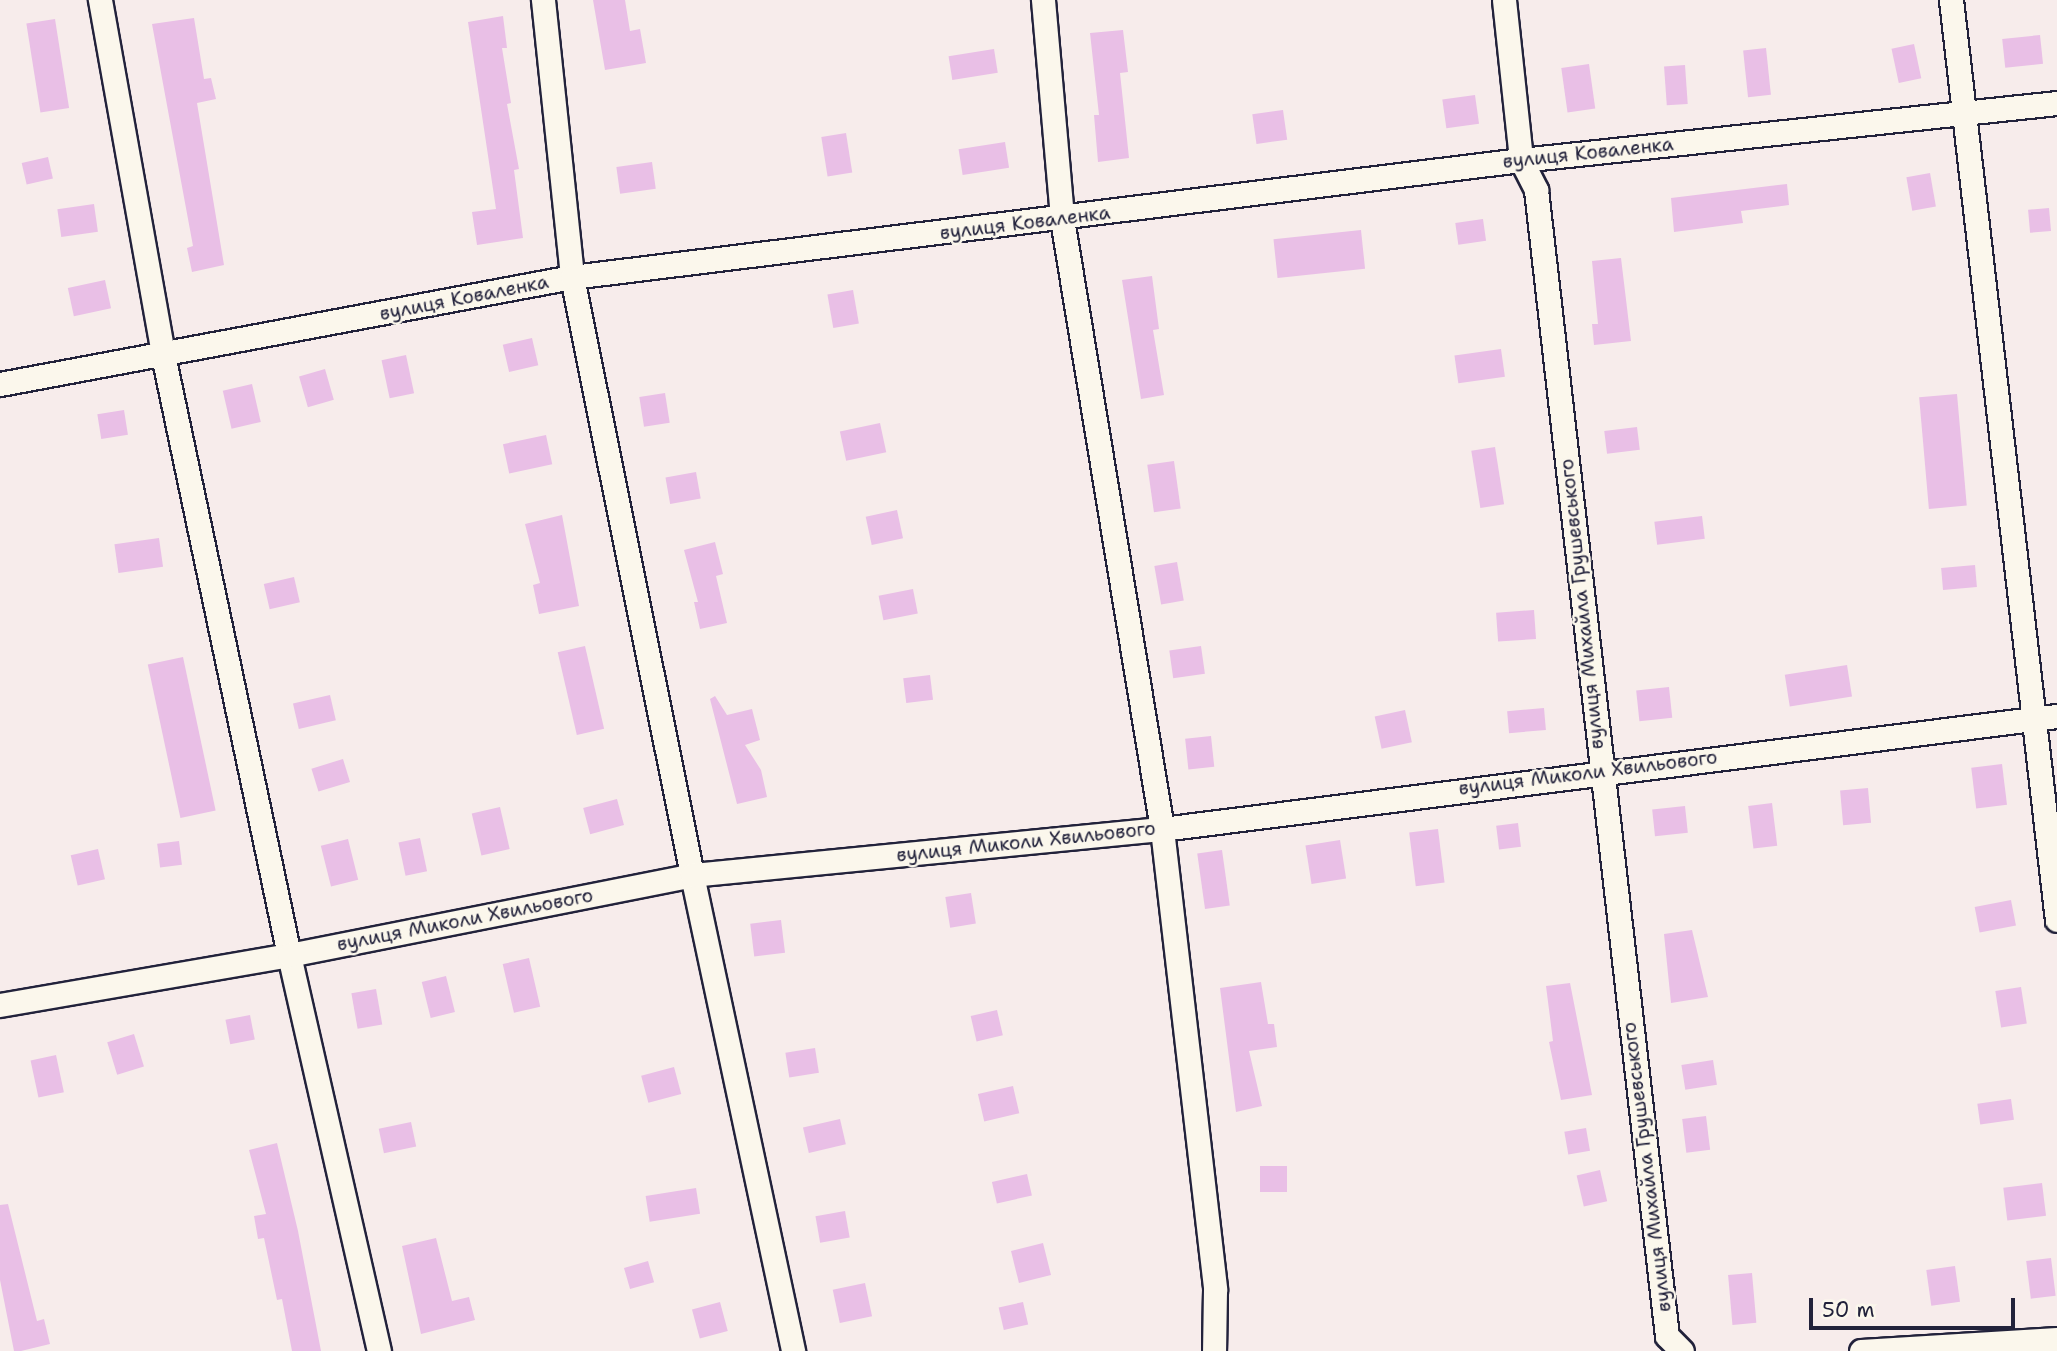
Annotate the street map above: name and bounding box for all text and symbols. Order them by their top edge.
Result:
street label: вулиця Коваленка [1502,133,1674,173]
street label: вулиця Коваленка [939,201,1111,245]
street label: вулиця Коваленка [378,270,550,326]
street label: вулиця Михайла Грушевського [1555,458,1609,750]
street label: вулиця Миколи Хвильового [1457,746,1719,800]
street label: вулиця Миколи Хвильового [895,817,1157,867]
street label: вулиця Миколи Хвильового [335,884,595,956]
street label: вулиця Михайла Грушевського [1618,1021,1676,1313]
scale bar [1812,1284,2018,1328]
text: 50 m [1822,1296,1875,1324]

